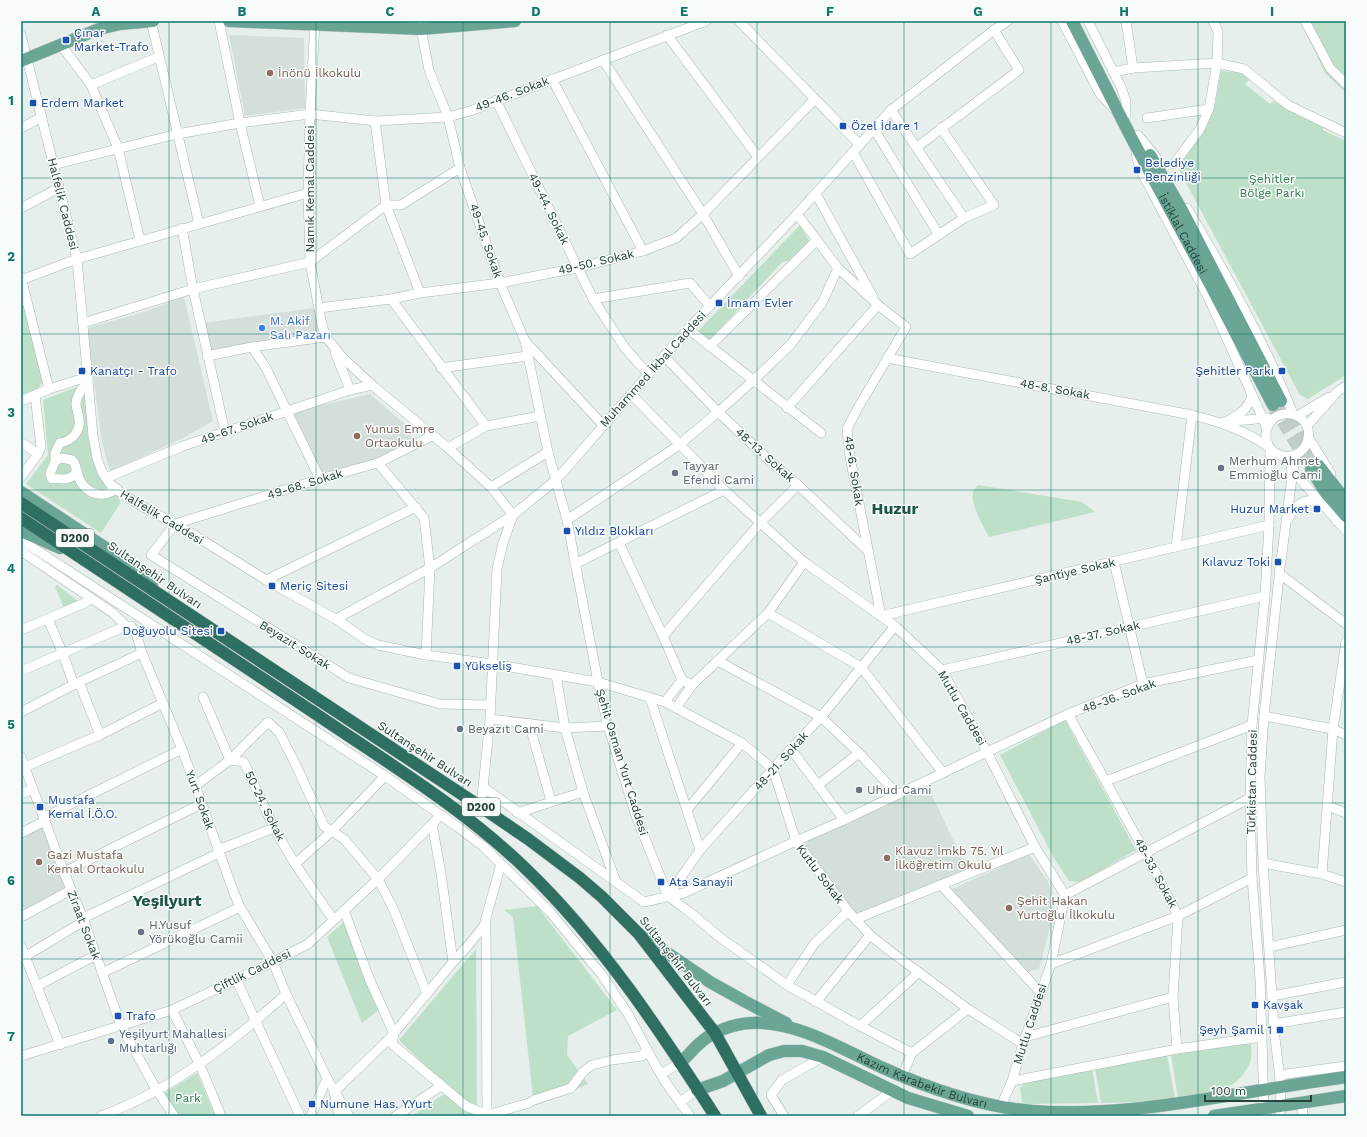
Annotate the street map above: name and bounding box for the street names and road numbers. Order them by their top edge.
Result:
street label: 49-46. Sokak [473,73,551,115]
street label: Namık Kemal Caddesi [303,125,317,253]
street label: Halfelik Caddesi [45,156,81,252]
street label: 49-44. Sokak [526,171,572,247]
street label: İstiklal Caddesi [1156,191,1210,276]
street label: 49-45. Sokak [467,202,505,280]
street label: 49-50. Sokak [557,246,636,278]
street label: Muhammed İkbal Caddesi [597,308,709,430]
street label: 48-8. Sokak [1019,376,1091,402]
street label: 49-67. Sokak [199,409,275,447]
street label: 48-13. Sokak [733,425,798,485]
street label: 48-6. Sokak [842,435,866,507]
street label: 49-68. Sokak [266,466,345,502]
street label: Halfelik Caddesi [118,487,206,547]
road number: D200 [56,529,94,547]
street label: Sultanşehir Bulvarı [106,538,204,612]
street label: Şantiye Sokak [1033,555,1117,587]
street label: Beyazıt Sokak [257,618,333,673]
street label: 48-37. Sokak [1065,618,1141,648]
street label: Mutlu Caddesi [935,668,989,748]
street label: 48-36. Sokak [1080,676,1158,716]
street label: Şehit Osman Yurt Caddesi [593,687,651,837]
street label: Sultanşehir Bulvarı [375,718,475,790]
street label: 48-21. Sokak [751,728,811,793]
street label: Türkistan Caddesi [1244,729,1260,835]
street label: Yurt Sokak [183,768,217,832]
street label: 50-24. Sokak [242,769,288,844]
road number: D200 [462,798,500,816]
street label: 48-33. Sokak [1132,836,1180,911]
street label: Kutlu Sokak [793,842,847,906]
street label: Ziraat Sokak [64,888,104,962]
street label: Sultanşehir Bulvarı [637,913,715,1009]
street label: Çiftlik Caddesi [211,946,293,996]
street label: Mutlu Caddesi [1010,982,1050,1066]
street label: Kazım Karabekir Bulvarı [855,1050,989,1111]

